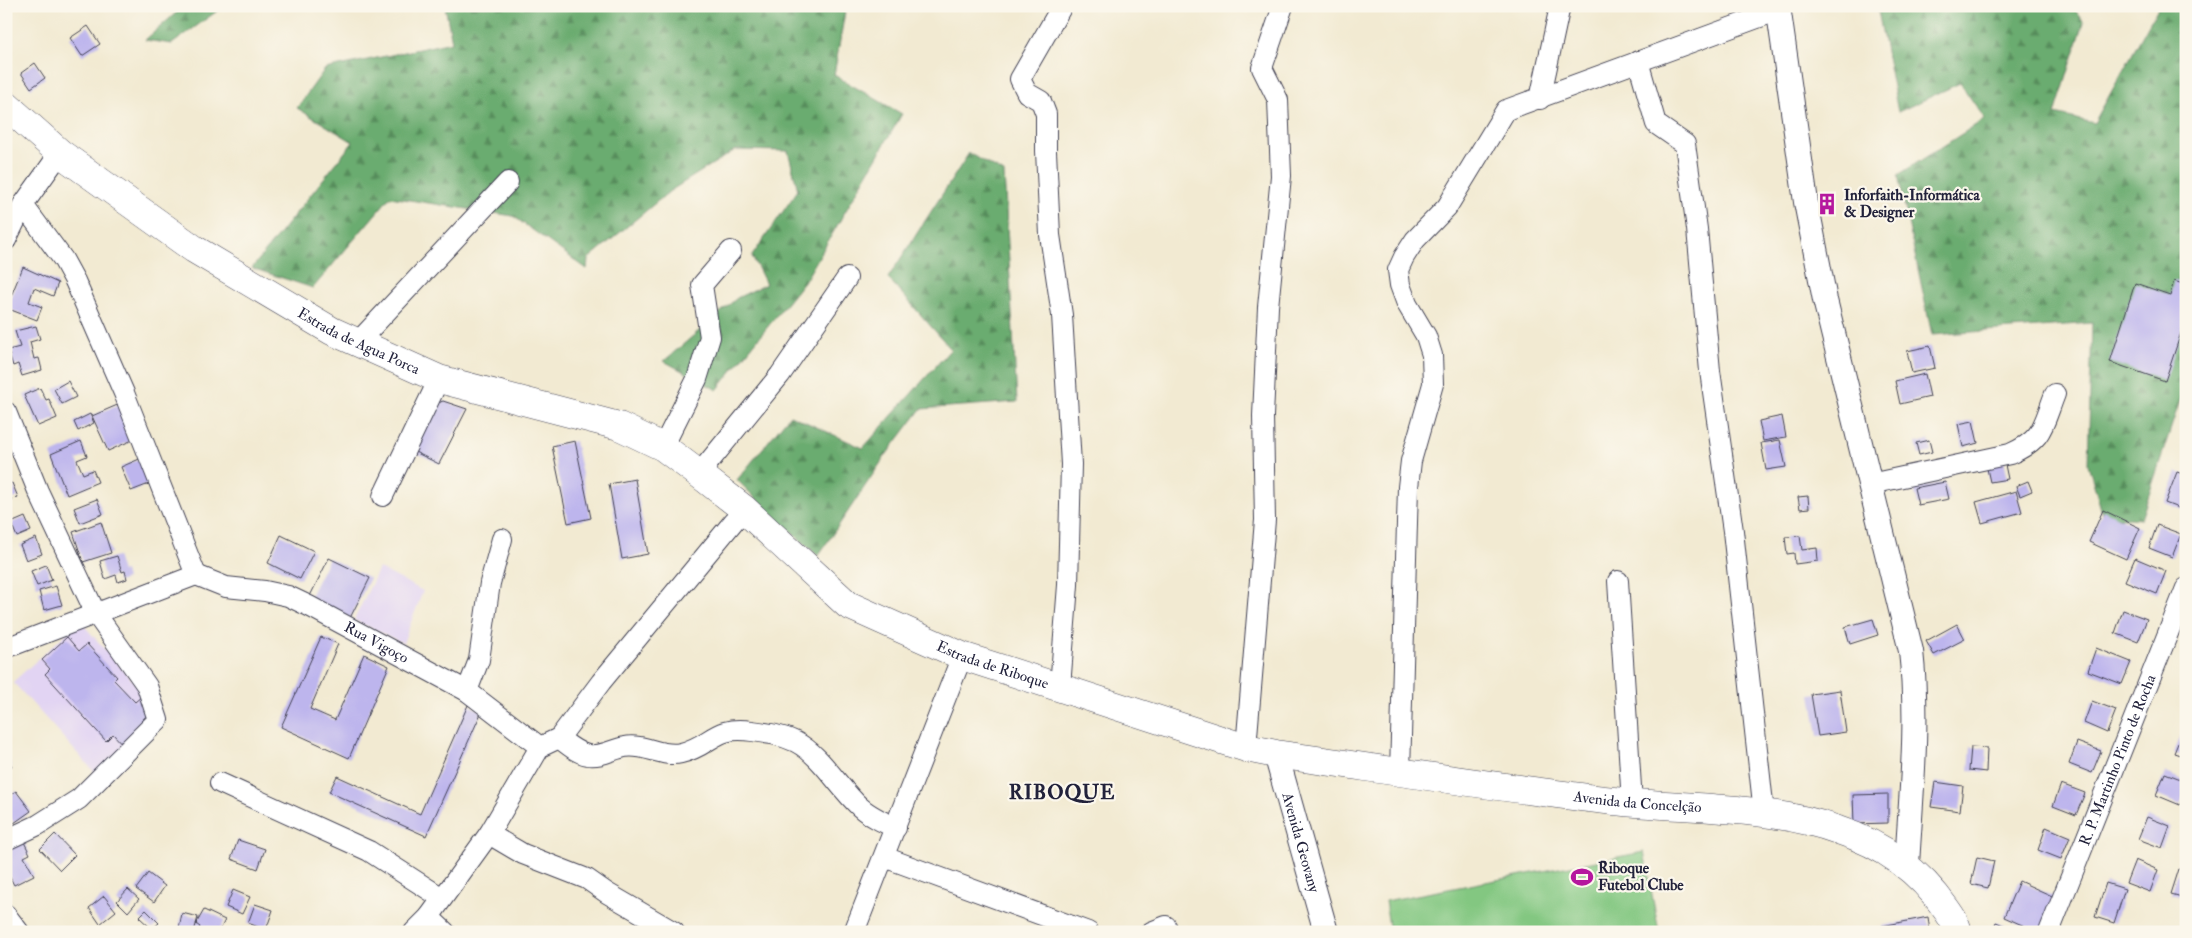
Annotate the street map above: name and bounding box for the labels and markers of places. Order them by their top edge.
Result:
place label: Inforfaith-Informática & Designer [1844,186,1980,223]
building icon: Inforfaith-Informática & Designer [1814,191,1840,217]
place label: Riboque Futebol Clube [1598,859,1684,895]
sports icon: Riboque Futebol Clube [1569,864,1595,890]

